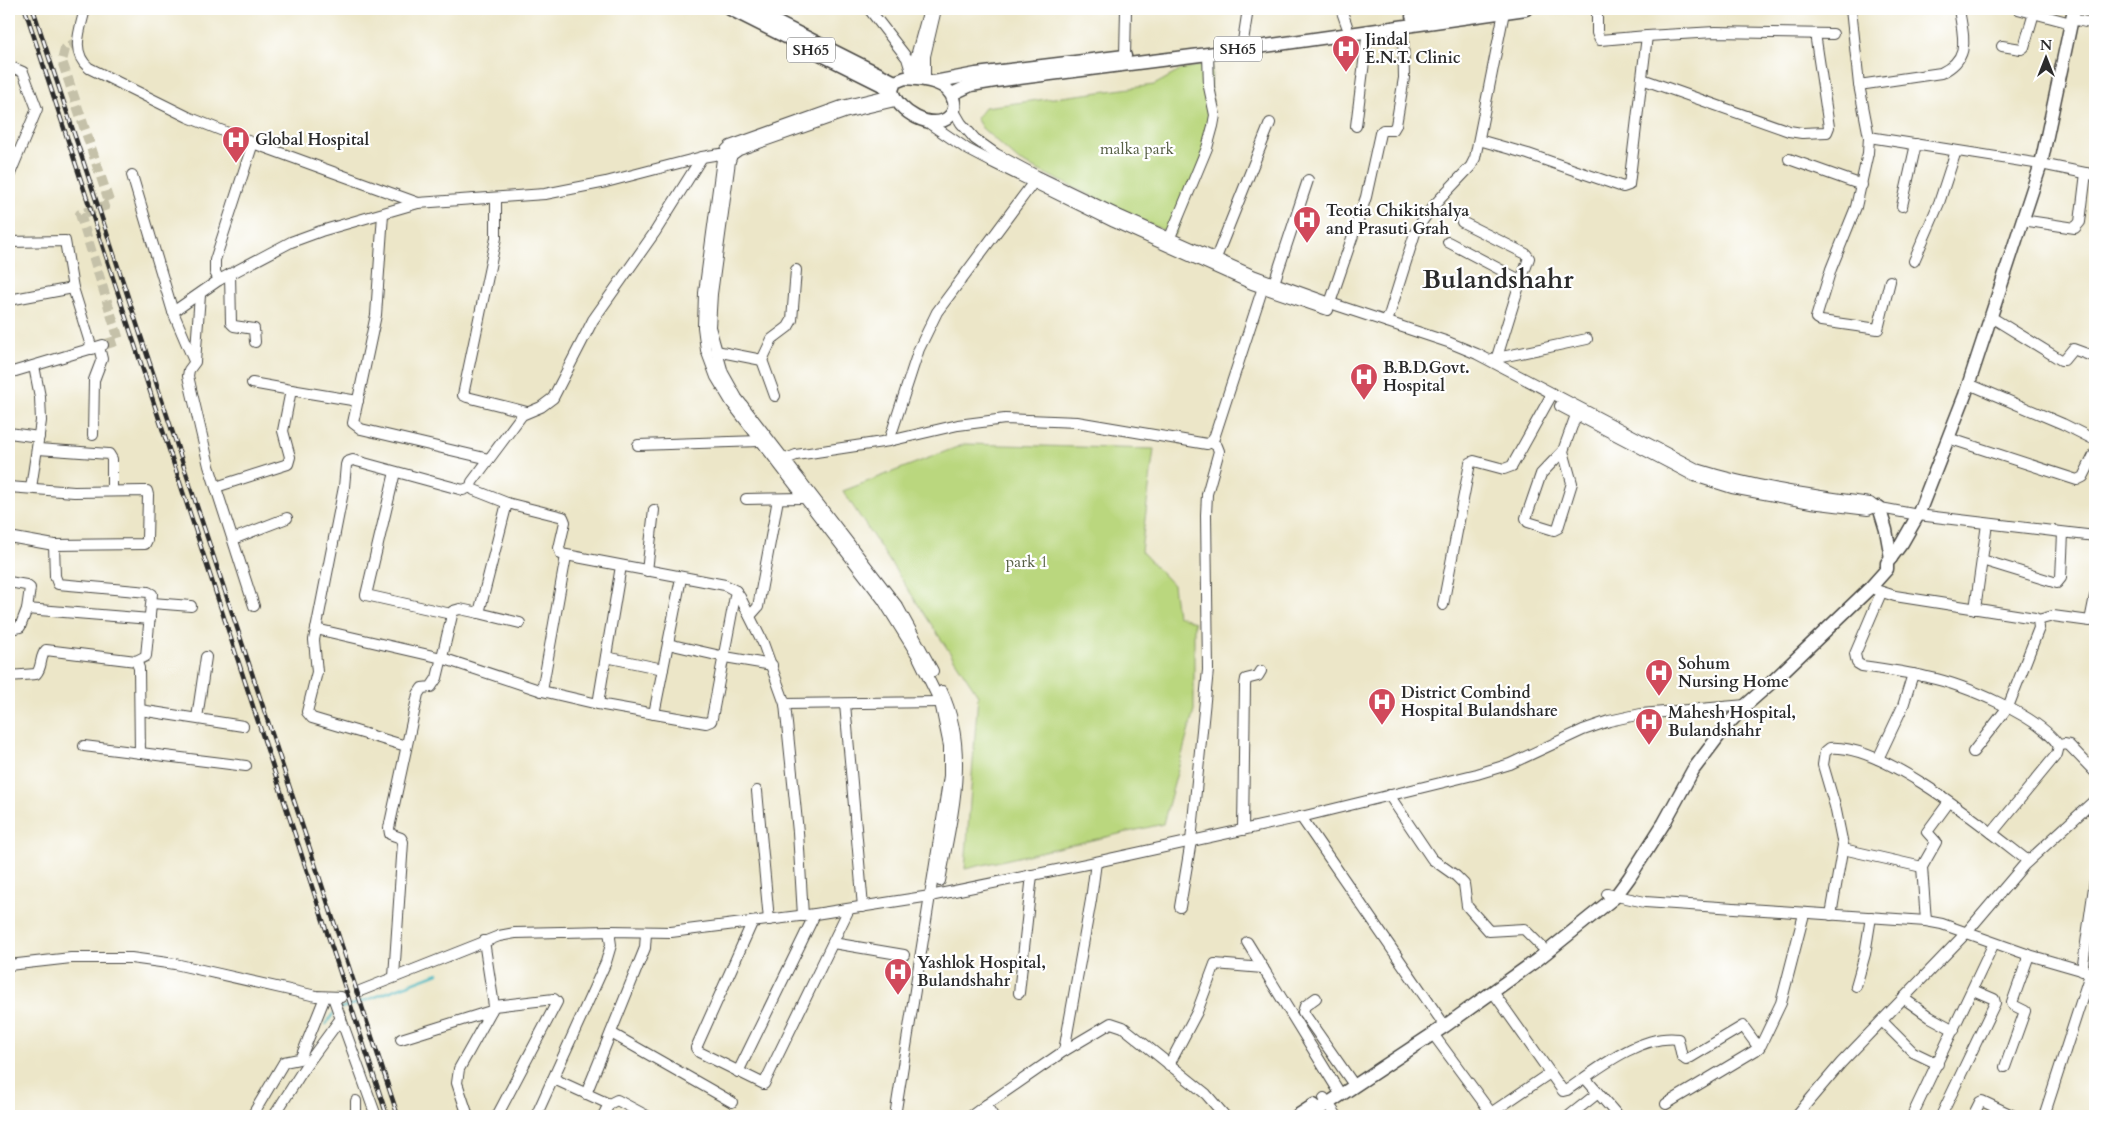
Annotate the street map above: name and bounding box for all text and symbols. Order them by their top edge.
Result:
place label: Jindal E.N.T. Clinic [1363,29,1461,69]
north arrow [2022,32,2072,82]
hospital icon: Jindal E.N.T. Clinic [1331,34,1361,73]
road number: SH65 [1214,36,1262,62]
text: N [2040,36,2052,55]
road number: SH65 [787,38,835,62]
hospital icon: Global Hospital [221,125,251,164]
place label: Global Hospital [255,129,370,151]
park label: malka park [1100,138,1174,160]
place label: Teotia Chikitshalya and Prasuti Grah [1326,200,1469,240]
hospital icon: Teotia Chikitshalya and Prasuti Grah [1292,205,1322,244]
district label: Bulandshahr [1422,262,1574,297]
place label: B.B.D.Govt. Hospital [1383,357,1470,397]
hospital icon: B.B.D.Govt. Hospital [1349,362,1379,401]
park label: park 1 [1006,551,1048,573]
place label: Sohum Nursing Home [1678,653,1789,693]
hospital icon: Sohum Nursing Home [1644,658,1674,697]
place label: District Combind Hospital Bulandshare [1401,682,1558,722]
hospital icon: District Combind Hospital Bulandshare [1367,687,1397,726]
place label: Mahesh Hospital, Bulandshahr [1668,702,1796,742]
hospital icon: Mahesh Hospital, Bulandshahr [1634,707,1664,746]
place label: Yashlok Hospital, Bulandshahr [917,952,1046,992]
hospital icon: Yashlok Hospital, Bulandshahr [883,957,913,996]

